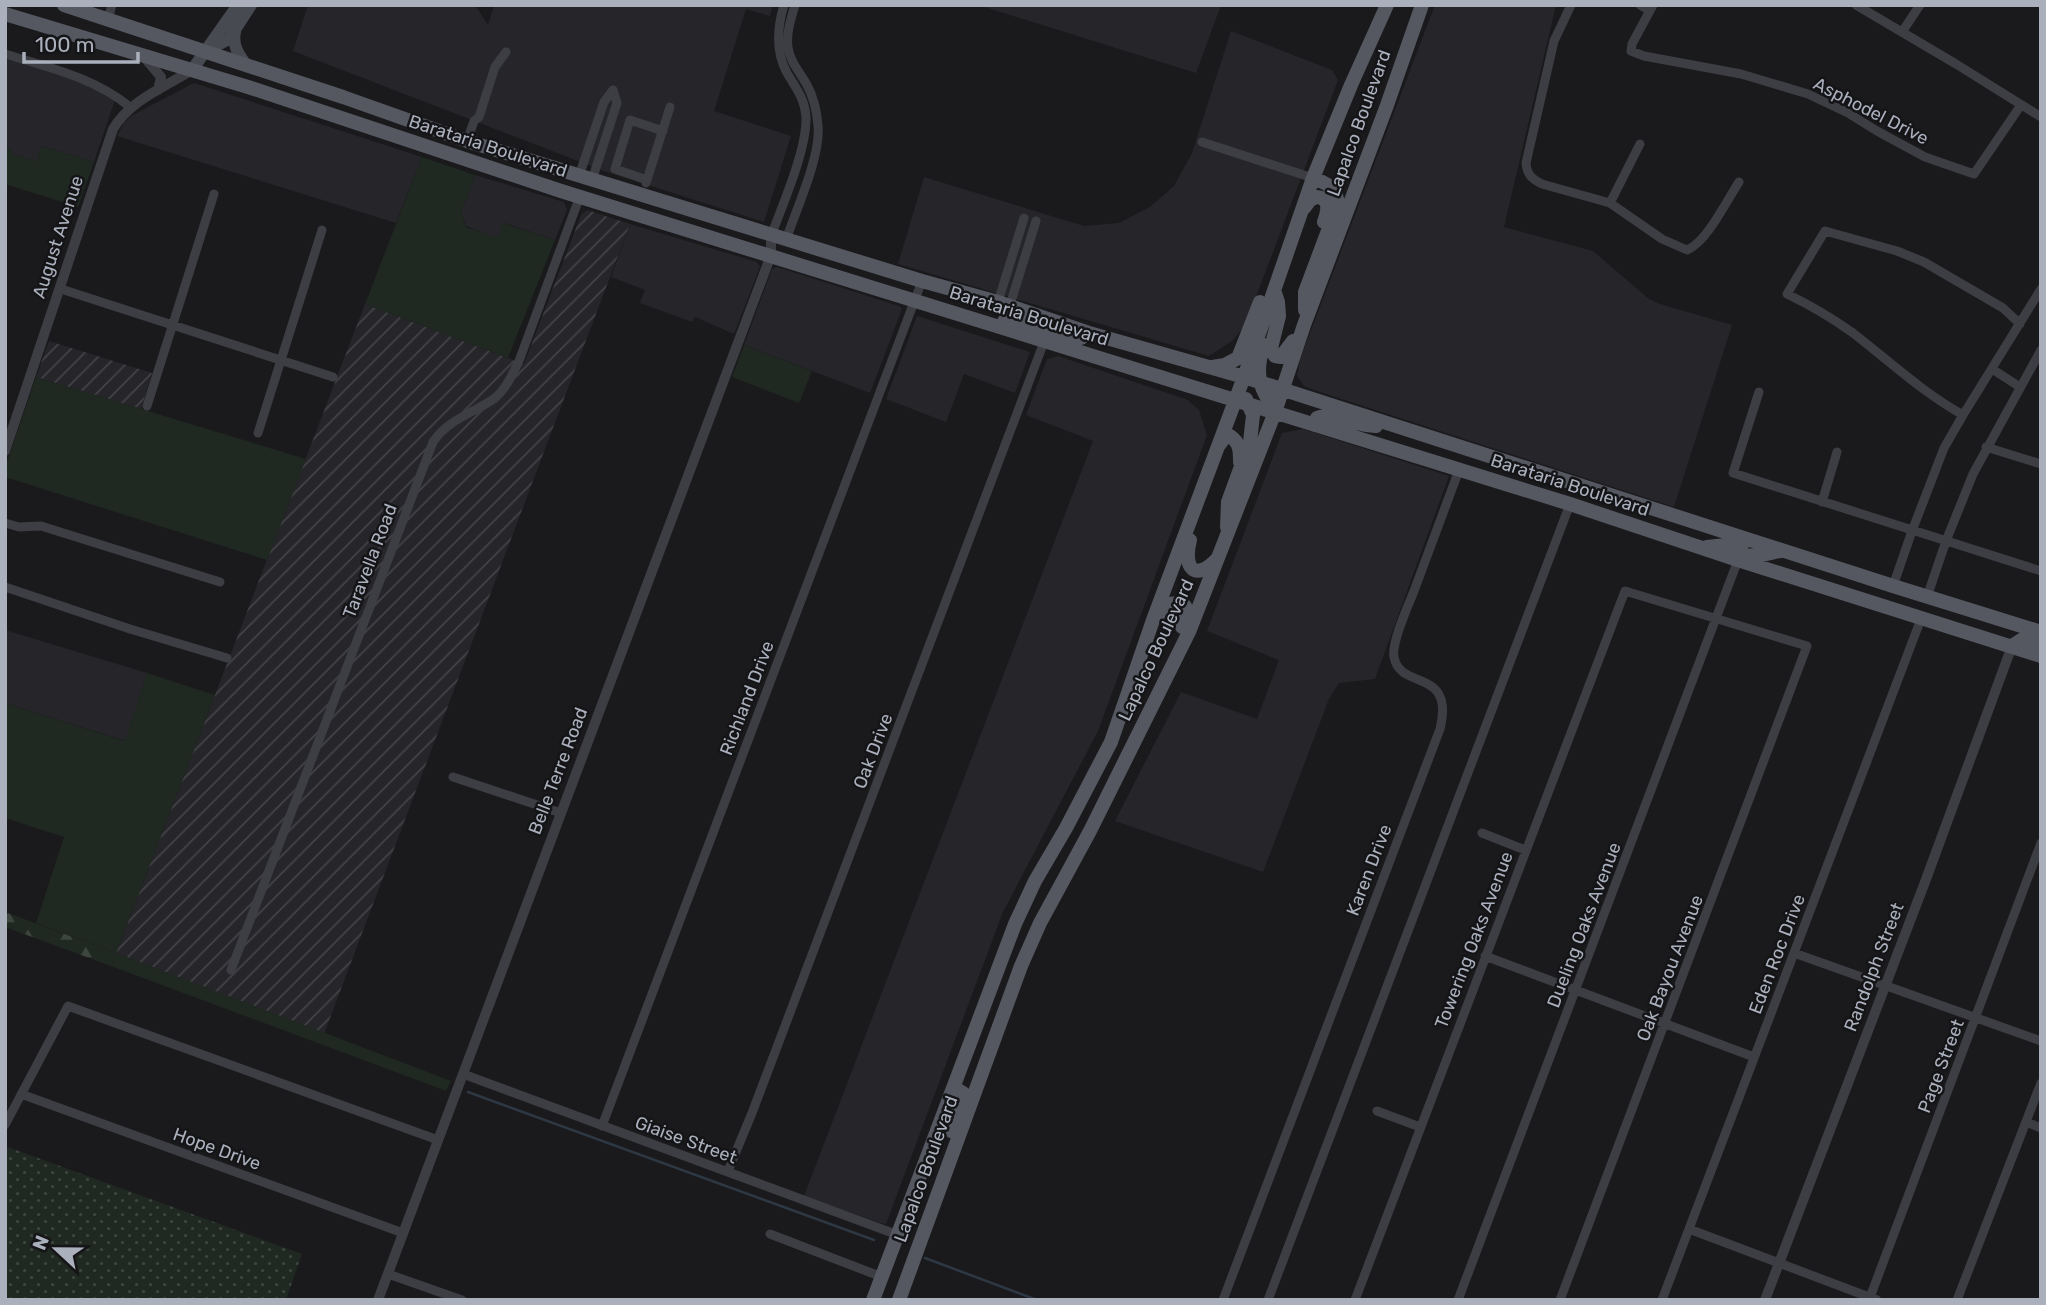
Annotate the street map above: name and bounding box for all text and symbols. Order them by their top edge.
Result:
scale bar [24,21,138,65]
text: 100 m [35,32,94,57]
street label: Lapalco Boulevard [1322,47,1396,199]
street label: Asphodel Drive [1810,73,1932,149]
street label: Barataria Boulevard [406,110,570,182]
street label: August Avenue [28,173,88,301]
street label: Barataria Boulevard [947,281,1111,351]
street label: Barataria Boulevard [1488,449,1652,521]
street label: Taravella Road [338,501,402,621]
street label: Lapalco Boulevard [1113,576,1199,724]
street label: Richland Drive [715,638,779,758]
street label: Belle Terre Road [524,704,592,838]
street label: Oak Drive [849,710,897,792]
street label: Karen Drive [1342,821,1396,919]
street label: Dueling Oaks Avenue [1542,839,1626,1011]
street label: Towering Oaks Avenue [1430,848,1518,1032]
street label: Eden Roc Drive [1744,891,1810,1017]
street label: Oak Bayou Avenue [1632,892,1708,1044]
street label: Randolph Street [1839,899,1909,1035]
street label: Page Street [1913,1016,1969,1116]
street label: Lapalco Boulevard [889,1093,963,1245]
street label: Giaise Street [632,1111,740,1169]
street label: Hope Drive [170,1123,264,1175]
north arrow [21,1214,91,1284]
text: N [27,1232,54,1253]

